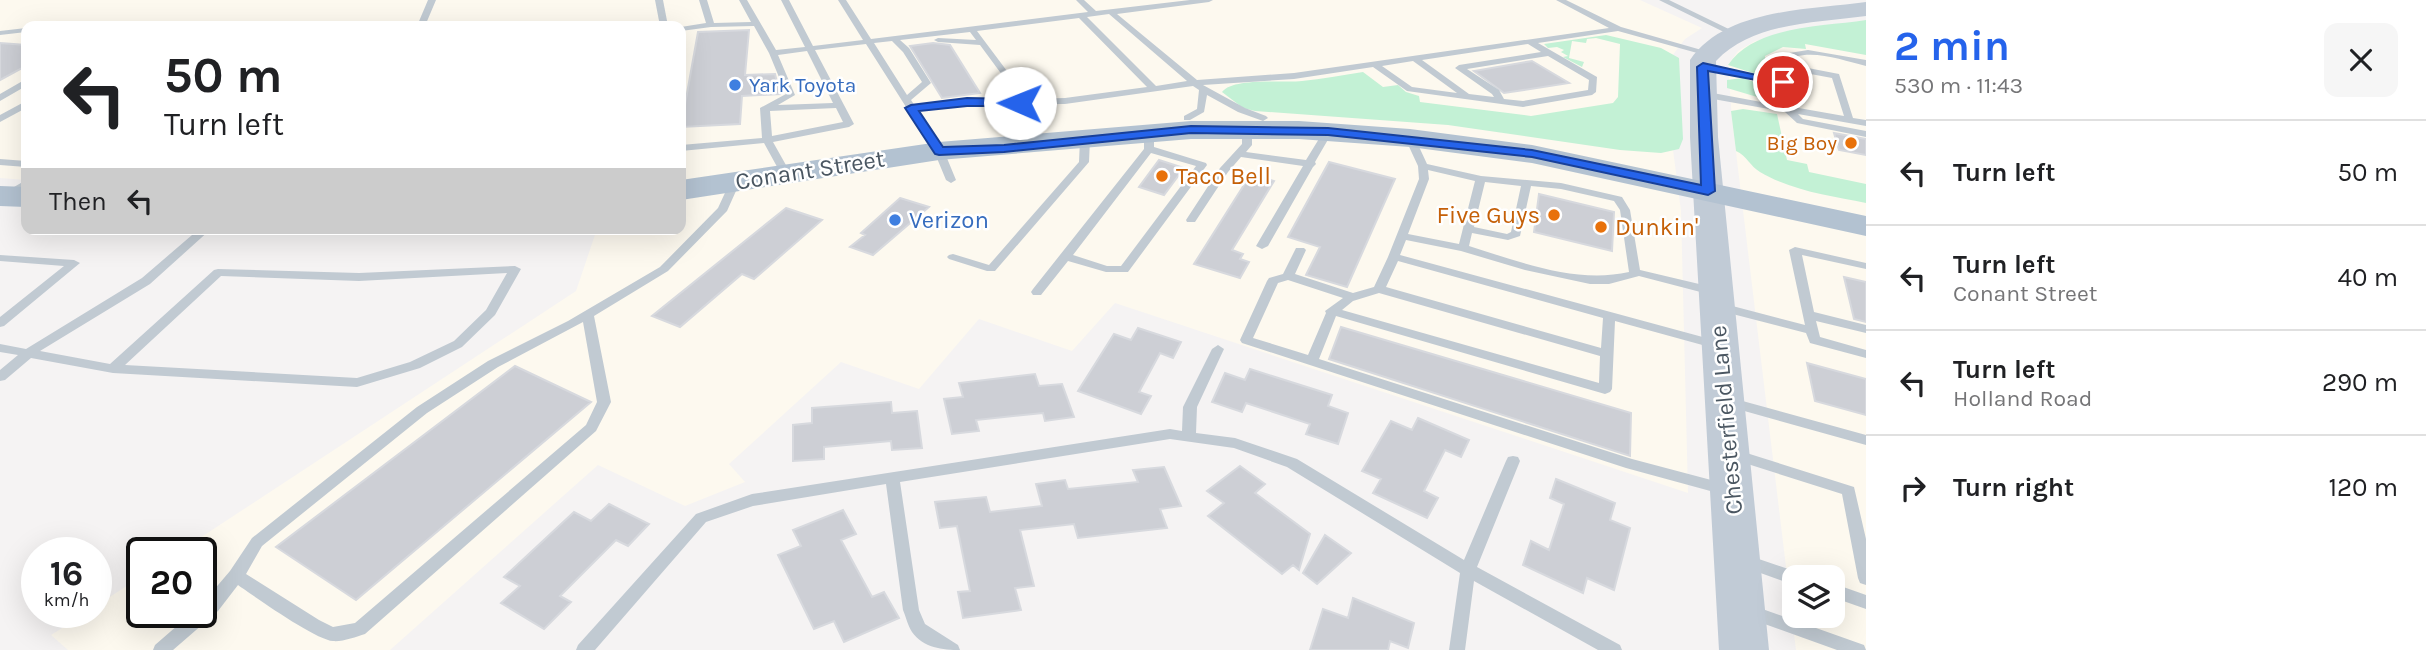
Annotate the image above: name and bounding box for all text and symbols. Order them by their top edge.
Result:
text: 2 min [1894,21,2010,71]
button: close [2324,23,2398,97]
text: 50 m [164,47,282,104]
icon: left [49,49,140,140]
pin [1753,52,1813,112]
icon: arrive [1764,63,1802,101]
position arrow [983,66,1057,140]
text: 530 m · 11:43 [1894,72,2023,99]
place label: Yark Toyota [749,73,856,97]
marker: Yark Toyota [727,77,743,93]
text: Turn left [164,106,284,143]
place label: Big Boy [1767,131,1837,155]
marker: Big Boy [1843,135,1859,151]
street label: Conant Street [733,144,887,196]
icon: left [1894,154,1932,192]
text: Turn left [1953,157,2055,188]
text: 50 m [2337,157,2398,188]
place label: Taco Bell [1176,162,1271,190]
marker: Taco Bell [1154,168,1170,184]
icon: left [121,182,159,220]
text: Then [49,186,107,217]
place label: Five Guys [1436,201,1540,229]
place label: Verizon [909,206,989,234]
marker: Five Guys [1546,207,1562,223]
marker: Verizon [887,212,903,228]
place label: Dunkin' [1615,213,1698,241]
marker: Dunkin' [1593,219,1609,235]
text: Turn left [1953,249,2055,280]
icon: left [1894,259,1932,297]
text: 40 m [2338,262,2398,293]
text: Conant Street [1953,280,2097,307]
street label: Chesterfield Lane [1704,324,1748,516]
text: Turn left [1953,354,2055,385]
icon: left [1894,364,1932,402]
text: 290 m [2322,367,2398,398]
text: Holland Road [1953,385,2092,412]
icon: right [1894,469,1932,507]
text: Turn right [1953,472,2074,503]
text: 120 m [2328,472,2398,503]
speed limit sign: 20 [126,537,217,628]
text: 16 [50,553,83,594]
map controls [1782,565,1845,628]
button: layers [1782,565,1845,628]
text: km/h [44,589,89,611]

